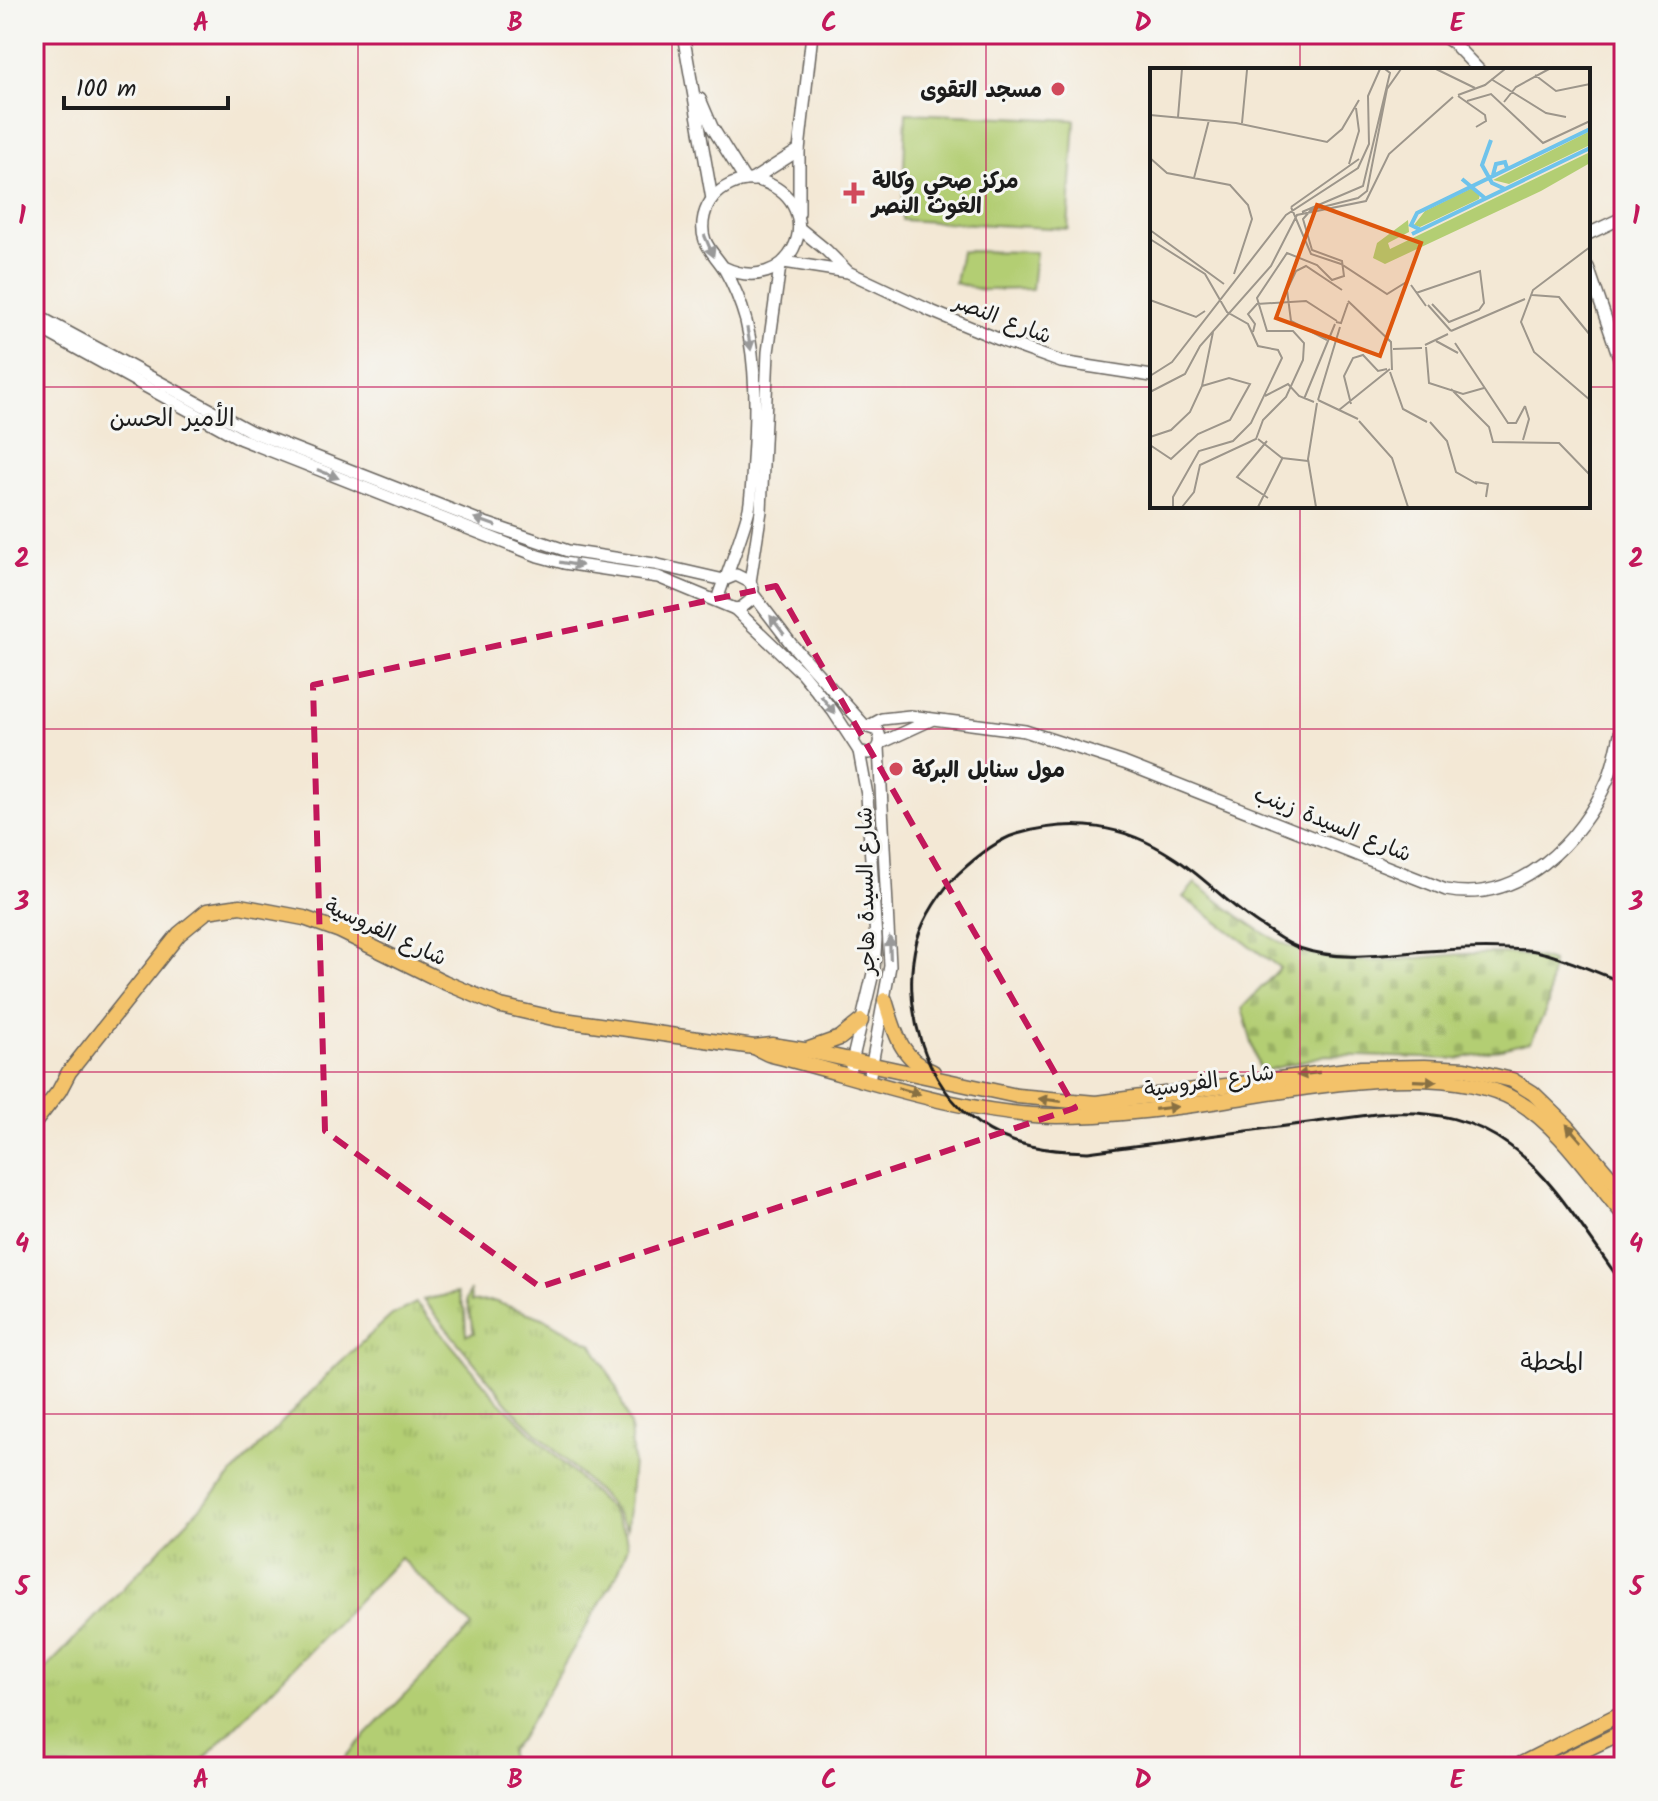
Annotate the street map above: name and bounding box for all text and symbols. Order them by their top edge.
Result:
text: A [193,3,209,45]
text: B [507,3,523,45]
text: C [821,3,837,45]
text: D [1134,3,1152,45]
text: E [1450,3,1466,45]
scale bar [64,60,228,110]
inset map [1150,68,1590,508]
text: 100 m [76,70,136,109]
place label: مسجد التقوى [920,74,1042,109]
marker: مسجد التقوى [1049,80,1067,98]
place label: مركز صحي وكالة الغوث النصر [870,165,1019,225]
marker: مركز صحي وكالة الغوث النصر [843,182,865,204]
text: 1 [18,196,26,238]
text: 1 [1632,196,1640,238]
one-way arrow [702,234,715,257]
street label: شارع النصر [946,285,1056,355]
one-way arrow [744,327,756,352]
district label: الأمير الحسن [109,400,235,439]
one-way arrow [316,468,340,481]
one-way arrow [473,516,497,528]
text: 2 [14,539,30,581]
text: 2 [1628,539,1644,581]
one-way arrow [559,558,584,571]
one-way arrow [769,615,785,636]
one-way arrow [819,695,835,715]
place label: مول سنابل البركة [912,754,1065,789]
marker: مول سنابل البركة [887,760,905,778]
street label: شارع السيدة زينب [1248,778,1416,873]
street label: شارع السيدة هاجر [849,807,886,977]
text: 3 [14,882,29,924]
text: 3 [1628,882,1643,924]
street label: شارع الفروسية [318,890,452,977]
one-way arrow [883,935,896,960]
street label: شارع الفروسية [1142,1056,1277,1109]
one-way arrow [1295,1068,1320,1081]
one-way arrow [1413,1074,1438,1087]
one-way arrow [897,1086,922,1098]
one-way arrow [1037,1093,1062,1106]
one-way arrow [1154,1102,1179,1115]
one-way arrow [1566,1124,1583,1144]
text: 4 [15,1224,29,1266]
text: 4 [1629,1224,1643,1266]
district label: المحطة [1521,1344,1583,1383]
text: 5 [14,1567,30,1609]
text: 5 [1628,1567,1644,1609]
text: A [193,1760,209,1801]
text: B [507,1760,523,1801]
text: C [821,1760,837,1801]
text: D [1134,1760,1152,1801]
text: E [1450,1760,1466,1801]

